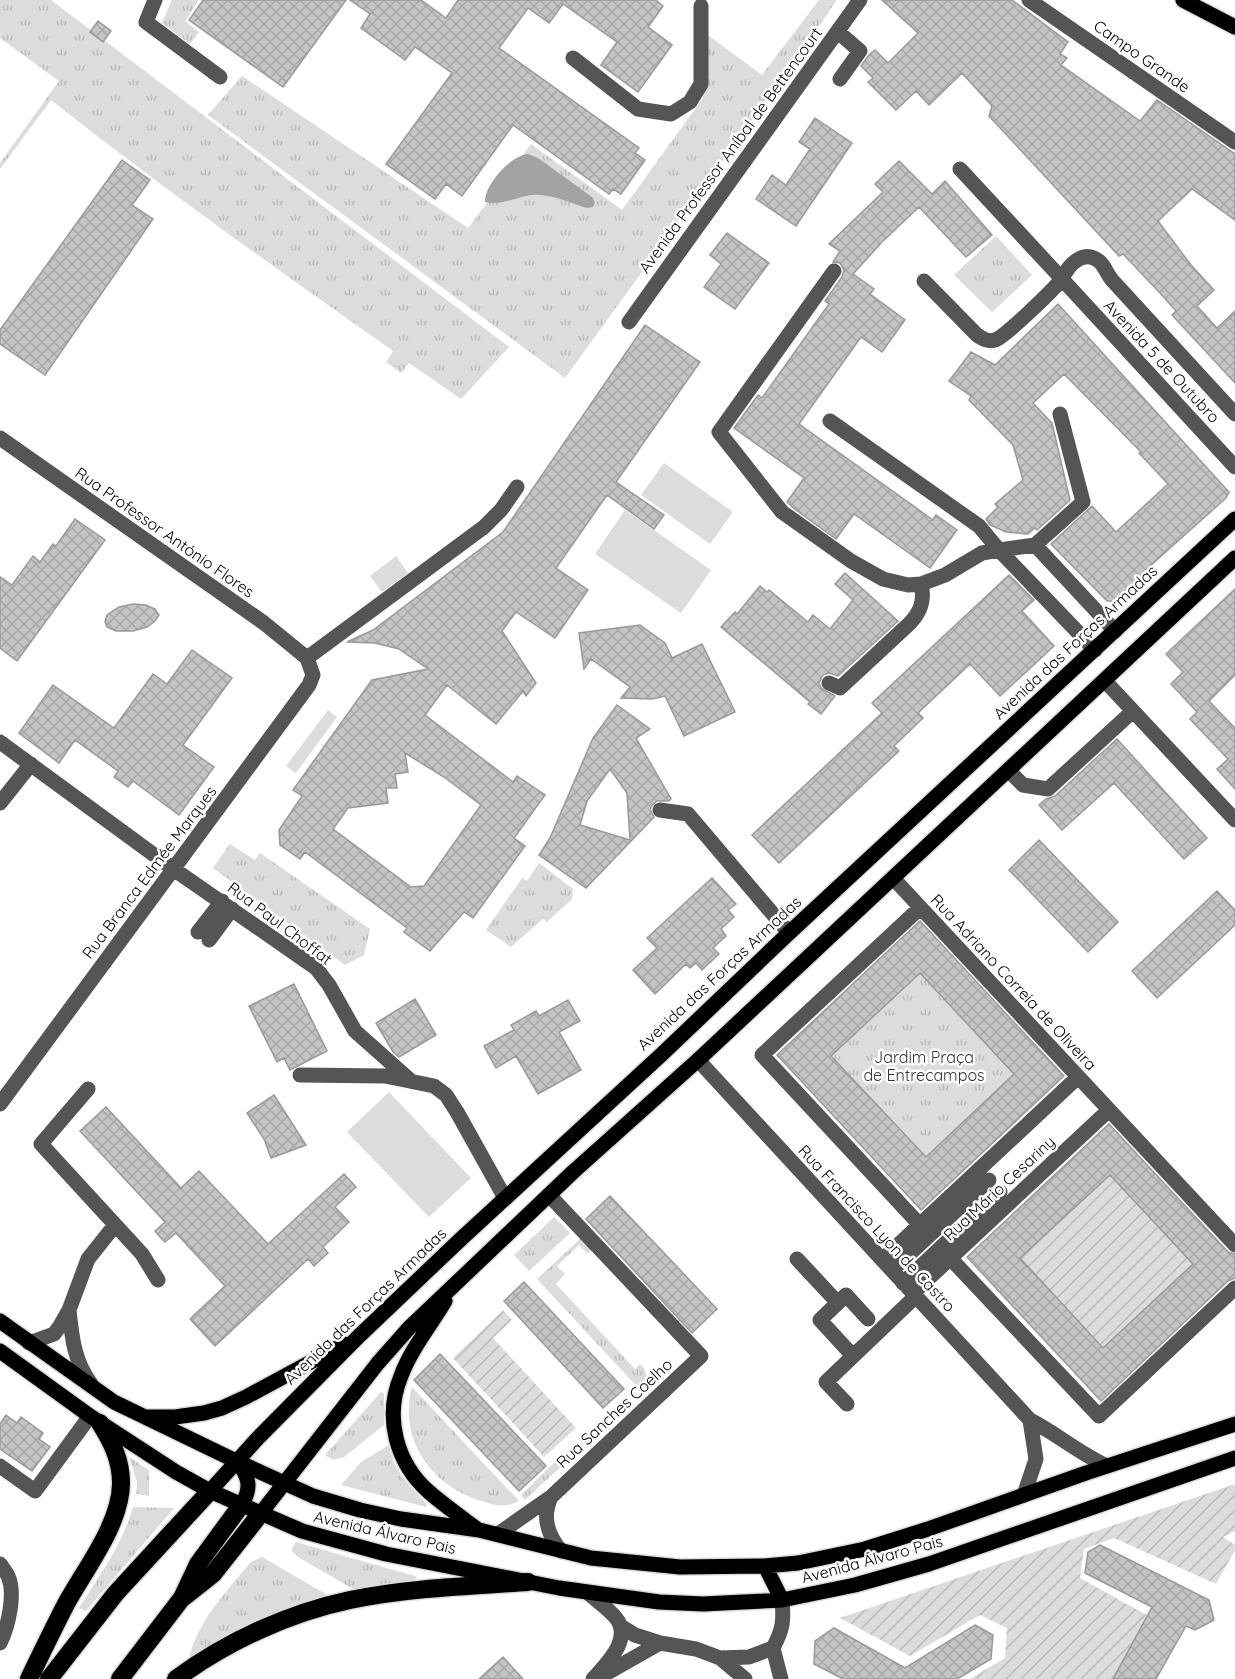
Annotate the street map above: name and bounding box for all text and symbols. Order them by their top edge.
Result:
street label: Campo Grande [1090,15,1194,97]
street label: Avenida Professor Aníbal de Bettencourt [634,23,826,277]
street label: Avenida 5 de Outubro [1100,295,1224,427]
street label: Rua Professor António Flores [72,462,258,602]
street label: Avenida das Forças Armadas [989,561,1161,723]
street label: Rua Branca Edmée Marques [77,782,221,962]
street label: Rua Paul Choffat [224,877,336,969]
street label: Rua Adriano Correia de Oliveira [927,890,1101,1074]
street label: Avenida das Forças Armadas [633,892,805,1054]
park label: Jardim Praça de Entrecampos [863,1047,985,1085]
street label: Rua Mário Cesariny [939,1131,1059,1245]
street label: Rua Francisco Lyon de Castro [794,1140,960,1316]
street label: Avenida das Forças Armadas [280,1223,450,1389]
street label: Rua Sanches Coelho [552,1354,676,1472]
street label: Avenida Álvaro Pais [312,1506,458,1558]
street label: Avenida Álvaro Pais [799,1531,945,1587]

